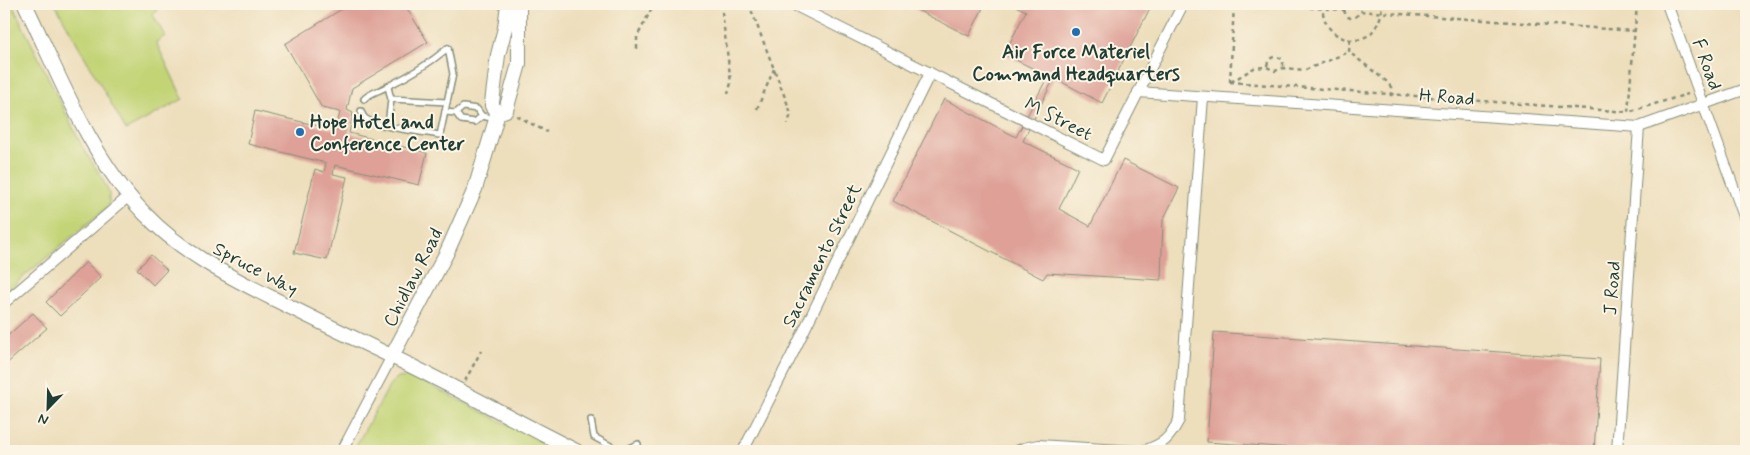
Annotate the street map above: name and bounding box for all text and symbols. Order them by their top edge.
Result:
marker: Air Force Materiel Command Headquarters [1070,26,1082,38]
street label: F Road [1686,35,1727,94]
place label: Air Force Materiel Command Headquarters [972,40,1180,87]
street label: H Road [1418,83,1475,112]
street label: M Street [1020,92,1096,147]
place label: Hope Hotel and Conference Center [310,110,465,157]
marker: Hope Hotel and Conference Center [294,126,306,138]
street label: Sacramento Street [777,180,868,332]
street label: Chidlaw Road [378,224,449,331]
street label: Spruce Way [208,237,302,302]
street label: J Road [1598,260,1627,316]
north arrow [22,382,72,432]
text: N [36,409,51,429]

